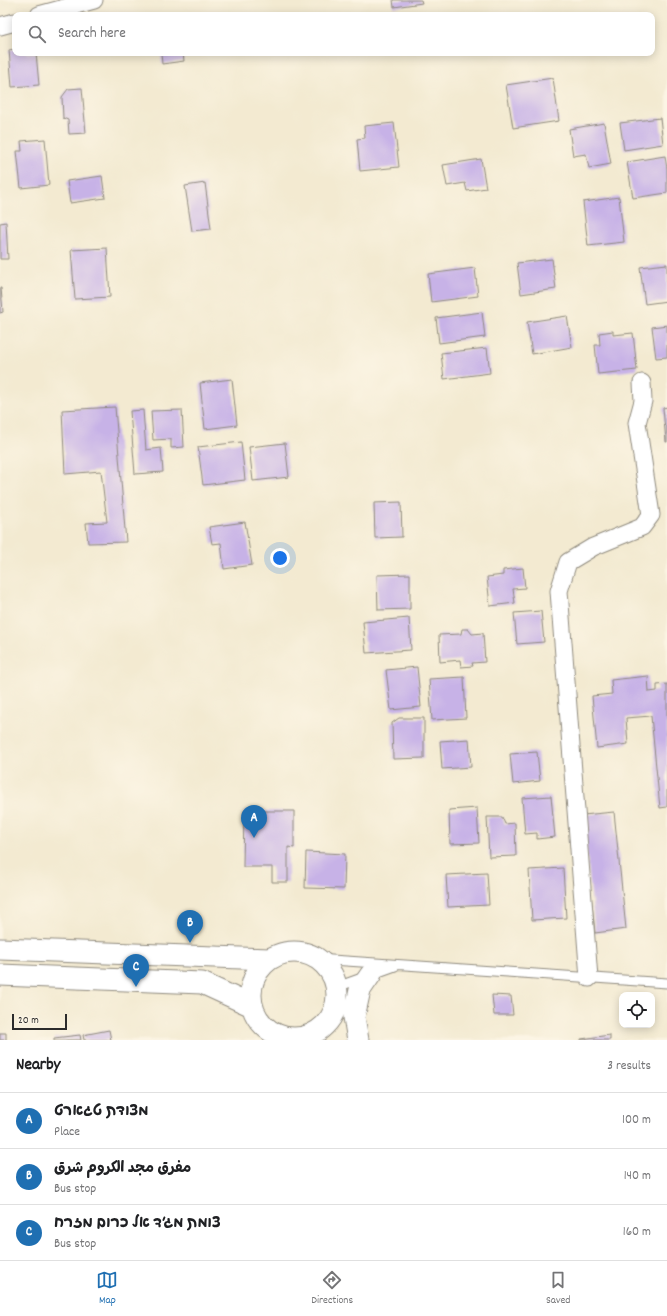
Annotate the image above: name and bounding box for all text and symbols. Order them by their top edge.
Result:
search box [12,12,655,56]
icon: search [26,23,48,45]
text: Search here [58,23,126,45]
your location [270,548,290,568]
pin: A [241,805,267,838]
pin: B [177,910,203,943]
pin: C [123,954,149,987]
map controls [619,992,655,1028]
button: locate [619,992,655,1028]
scale bar [12,1012,67,1031]
text: 20 m [18,1013,39,1029]
text: Nearby [16,1054,60,1078]
text: 3 results [607,1057,651,1076]
text: מצודת טגארט [54,1101,149,1123]
text: A [25,1111,33,1130]
text: 100 m [622,1111,651,1130]
text: Place [54,1123,80,1142]
text: مفرق مجد الكروم شرق [54,1158,191,1180]
text: B [26,1167,32,1186]
text: 140 m [624,1167,651,1186]
text: Bus stop [54,1180,96,1199]
text: צומת מג׳ד אל כרום מזרח [54,1213,221,1235]
text: C [26,1223,32,1242]
text: 160 m [623,1223,651,1242]
text: Bus stop [54,1235,96,1254]
tab: Map [96,1269,118,1309]
tab: Directions [311,1269,353,1309]
tab: Saved [546,1269,571,1309]

